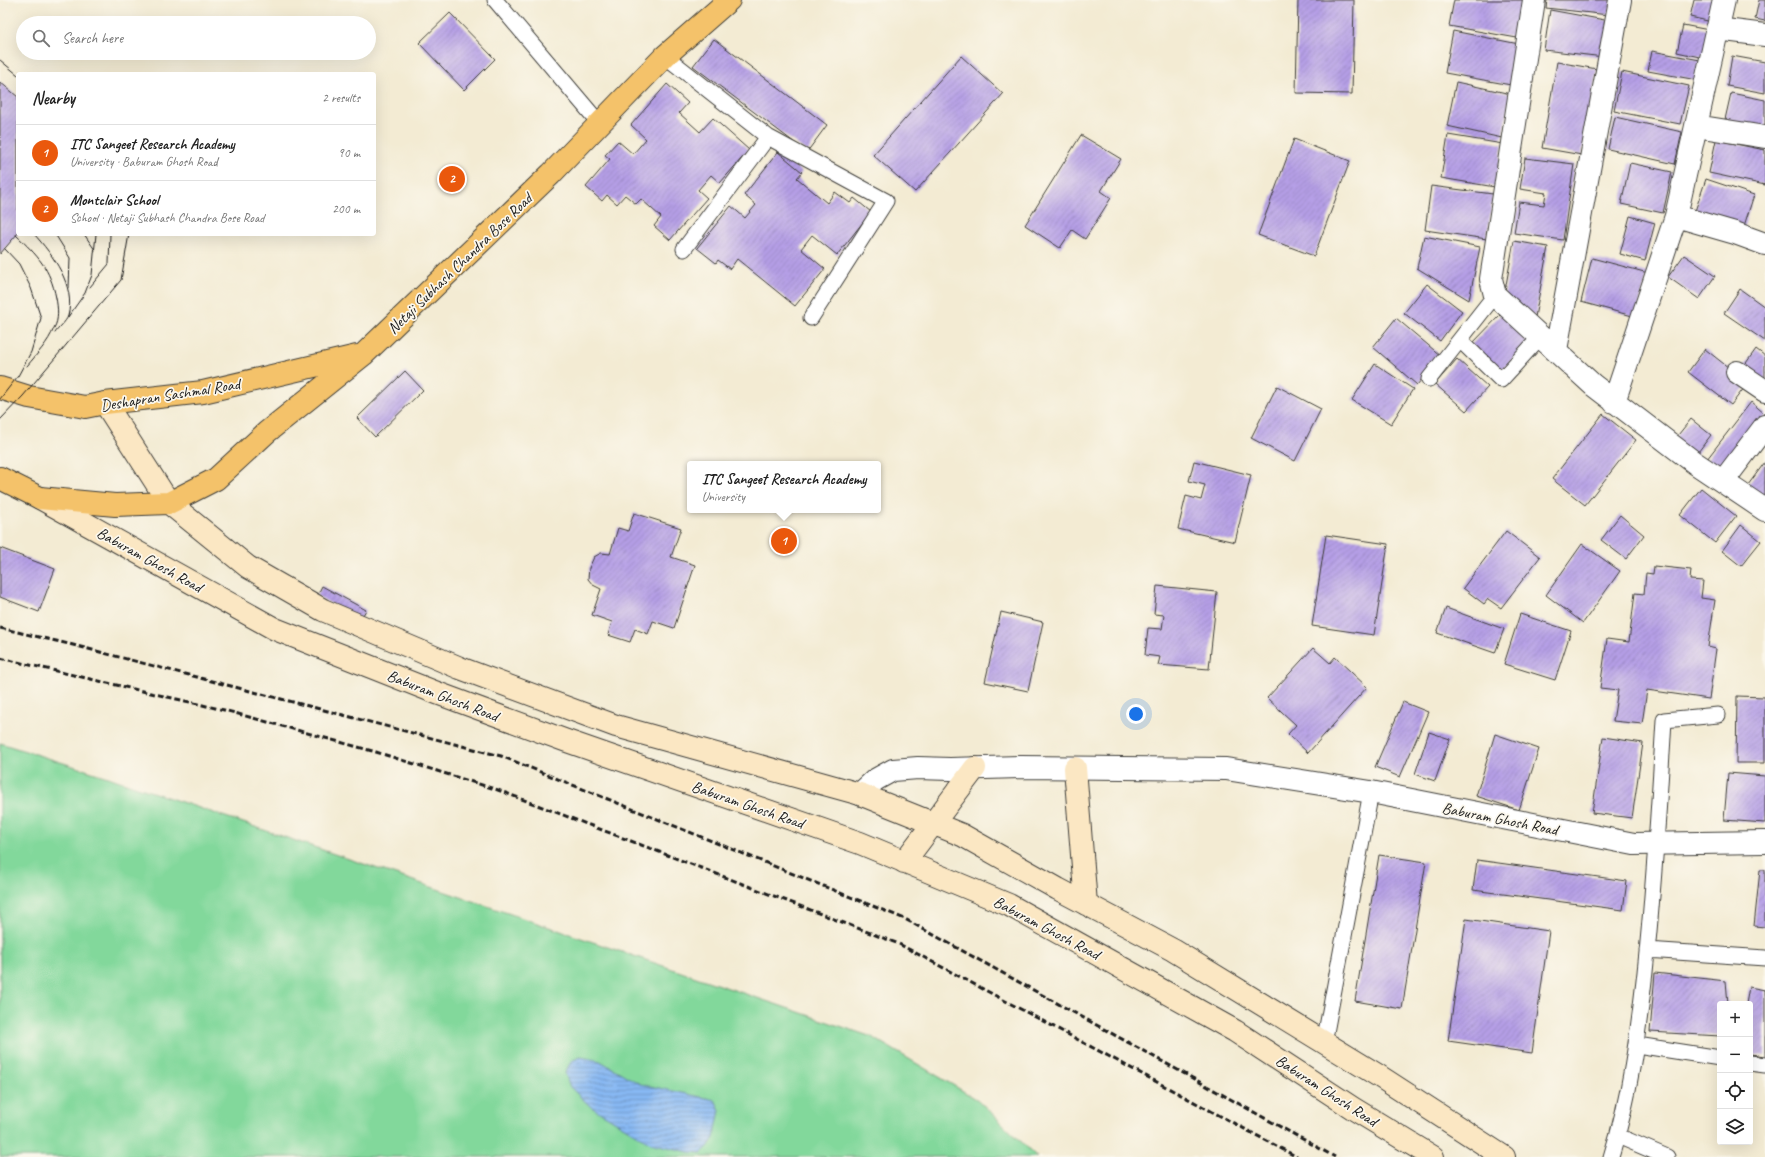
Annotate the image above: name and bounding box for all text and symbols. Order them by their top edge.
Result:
search box [16,16,376,60]
icon: search [30,27,52,49]
text: Search here [62,29,123,48]
text: Nearby [32,88,75,109]
text: 2 results [322,90,360,106]
text: ITC Sangeet Research Academy [70,135,235,154]
text: 1 [42,145,48,161]
text: 90 m [338,145,360,161]
text: University · Baburam Ghosh Road [70,154,218,170]
pin: 2 [439,164,465,194]
street label: Netaji Subhash Chandra Bose Road [383,187,538,338]
text: Montclair School [70,191,159,210]
text: 2 [42,201,48,217]
text: 200 m [332,201,360,217]
text: School · Netaji Subhash Chandra Bose Road [70,210,264,226]
street label: Deshapran Sashmal Road [99,374,244,416]
popup [687,461,881,513]
text: ITC Sangeet Research Academy [702,470,866,489]
text: University [702,489,745,505]
street label: Baburam Ghosh Road [93,523,208,598]
pin: 1 [771,526,797,556]
street label: Baburam Ghosh Road [384,666,504,727]
your location [1126,704,1146,724]
street label: Baburam Ghosh Road [689,776,809,834]
street label: Baburam Ghosh Road [1440,798,1562,841]
street label: Baburam Ghosh Road [990,891,1105,966]
map controls [1717,1001,1753,1145]
button: + [1717,1001,1753,1037]
button: − [1717,1037,1753,1073]
street label: Baburam Ghosh Road [1272,1050,1383,1133]
button: locate [1717,1073,1753,1109]
button: layers [1717,1109,1753,1145]

